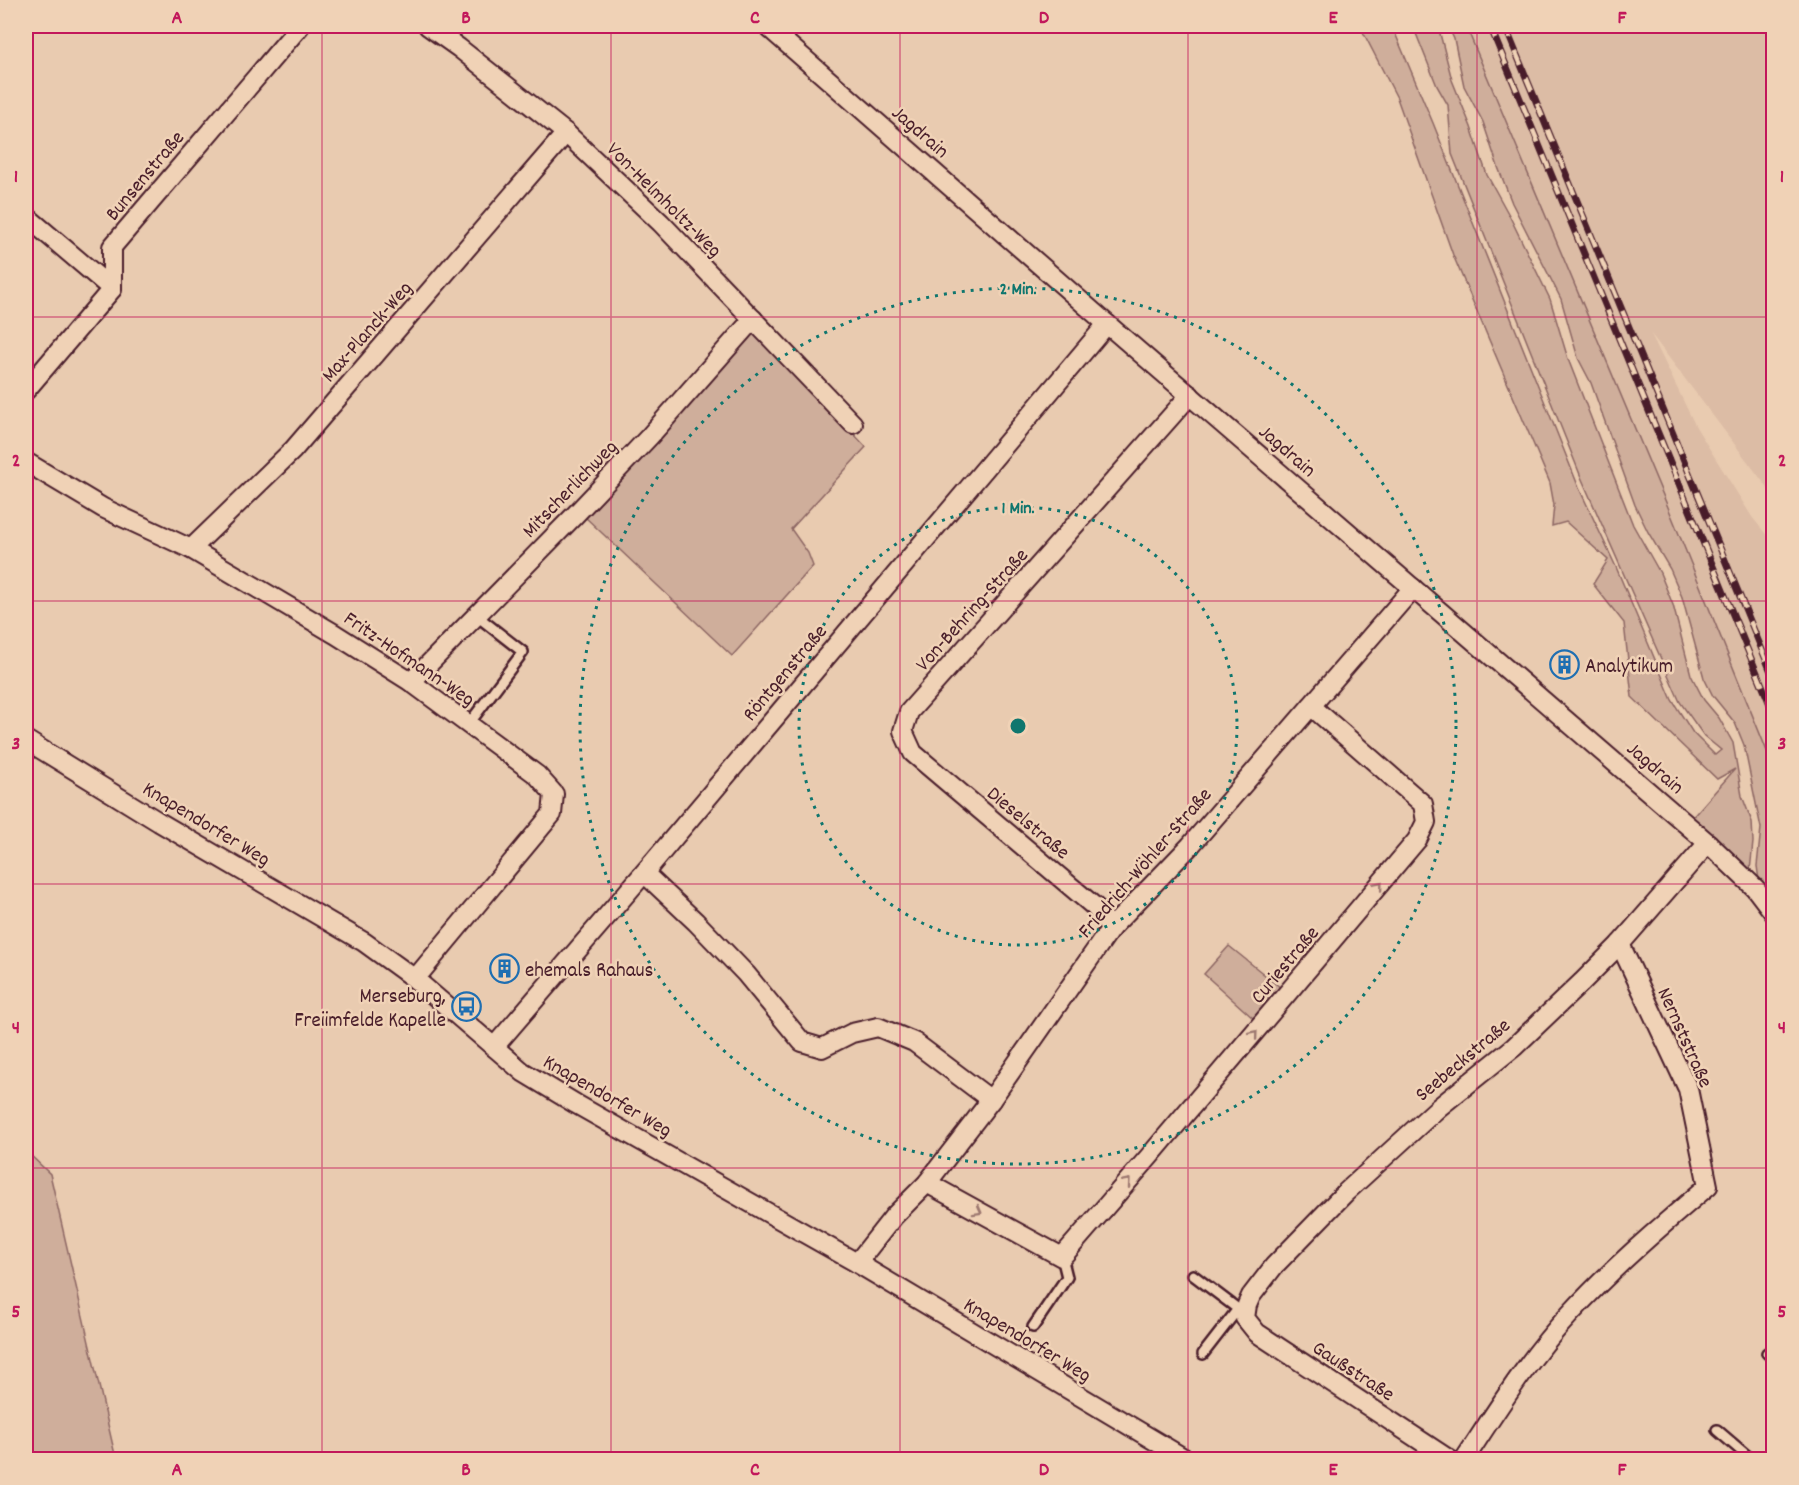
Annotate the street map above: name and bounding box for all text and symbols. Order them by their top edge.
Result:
text: A [172,5,183,33]
text: B [461,5,471,33]
text: C [750,5,760,33]
text: D [1039,5,1050,33]
text: E [1328,5,1338,33]
text: F [1618,5,1628,33]
street label: Jagdrain [884,100,954,167]
street label: Bunsenstraße [99,125,193,229]
street label: Von-Helmholtz-Weg [598,136,728,266]
text: 1 [14,164,18,192]
text: 1 [1780,164,1784,192]
street label: Max-Planck-Weg [316,276,421,390]
text: 2 Min. [999,278,1037,303]
street label: Jagdrain [1251,419,1321,486]
street label: Mitscherlichweg [516,434,626,546]
text: 2 [12,448,20,476]
text: 2 [1778,448,1786,476]
text: 1 Min. [1001,497,1035,522]
street label: Von-Behring-Straße [910,543,1037,679]
street label: Fritz-Hofmann-Weg [337,605,480,716]
street label: Röntgenstraße [737,619,836,729]
building icon: Analytikum [1548,649,1580,681]
place label: Analytikum [1585,653,1673,683]
centre of rings [1008,716,1028,736]
text: 3 [12,731,20,759]
text: 3 [1778,731,1786,759]
street label: Jagdrain [1619,736,1689,803]
street label: Knapendorfer Weg [136,775,275,876]
street label: Dieselstraße [979,781,1075,868]
street label: Friedrich-Wöhler-Straße [1072,782,1220,946]
one-way arrow [1372,881,1383,892]
street label: Curiestraße [1245,920,1328,1011]
building icon: ehemals Rahaus [488,953,520,985]
place label: ehemals Rahaus [525,957,653,987]
place label: Merseburg, Freiimfelde Kapelle [294,983,446,1037]
street label: Nernststraße [1648,983,1719,1093]
bus stop icon: Merseburg, Freiimfelde Kapelle [451,991,483,1023]
street label: Seebeckstraße [1410,1012,1518,1110]
text: 4 [12,1015,20,1043]
text: 4 [1778,1015,1786,1043]
one-way arrow [1247,1030,1258,1041]
street label: Knapendorfer Weg [536,1048,677,1147]
one-way arrow [1120,1178,1131,1189]
one-way arrow [972,1204,982,1215]
street label: Knapendorfer Weg [957,1291,1096,1392]
text: 5 [11,1299,21,1327]
text: 5 [1777,1299,1787,1327]
street label: Gaußstraße [1305,1335,1400,1410]
text: A [172,1457,183,1485]
text: B [461,1457,471,1485]
text: C [750,1457,760,1485]
text: D [1039,1457,1050,1485]
text: E [1328,1457,1338,1485]
text: F [1618,1457,1628,1485]

